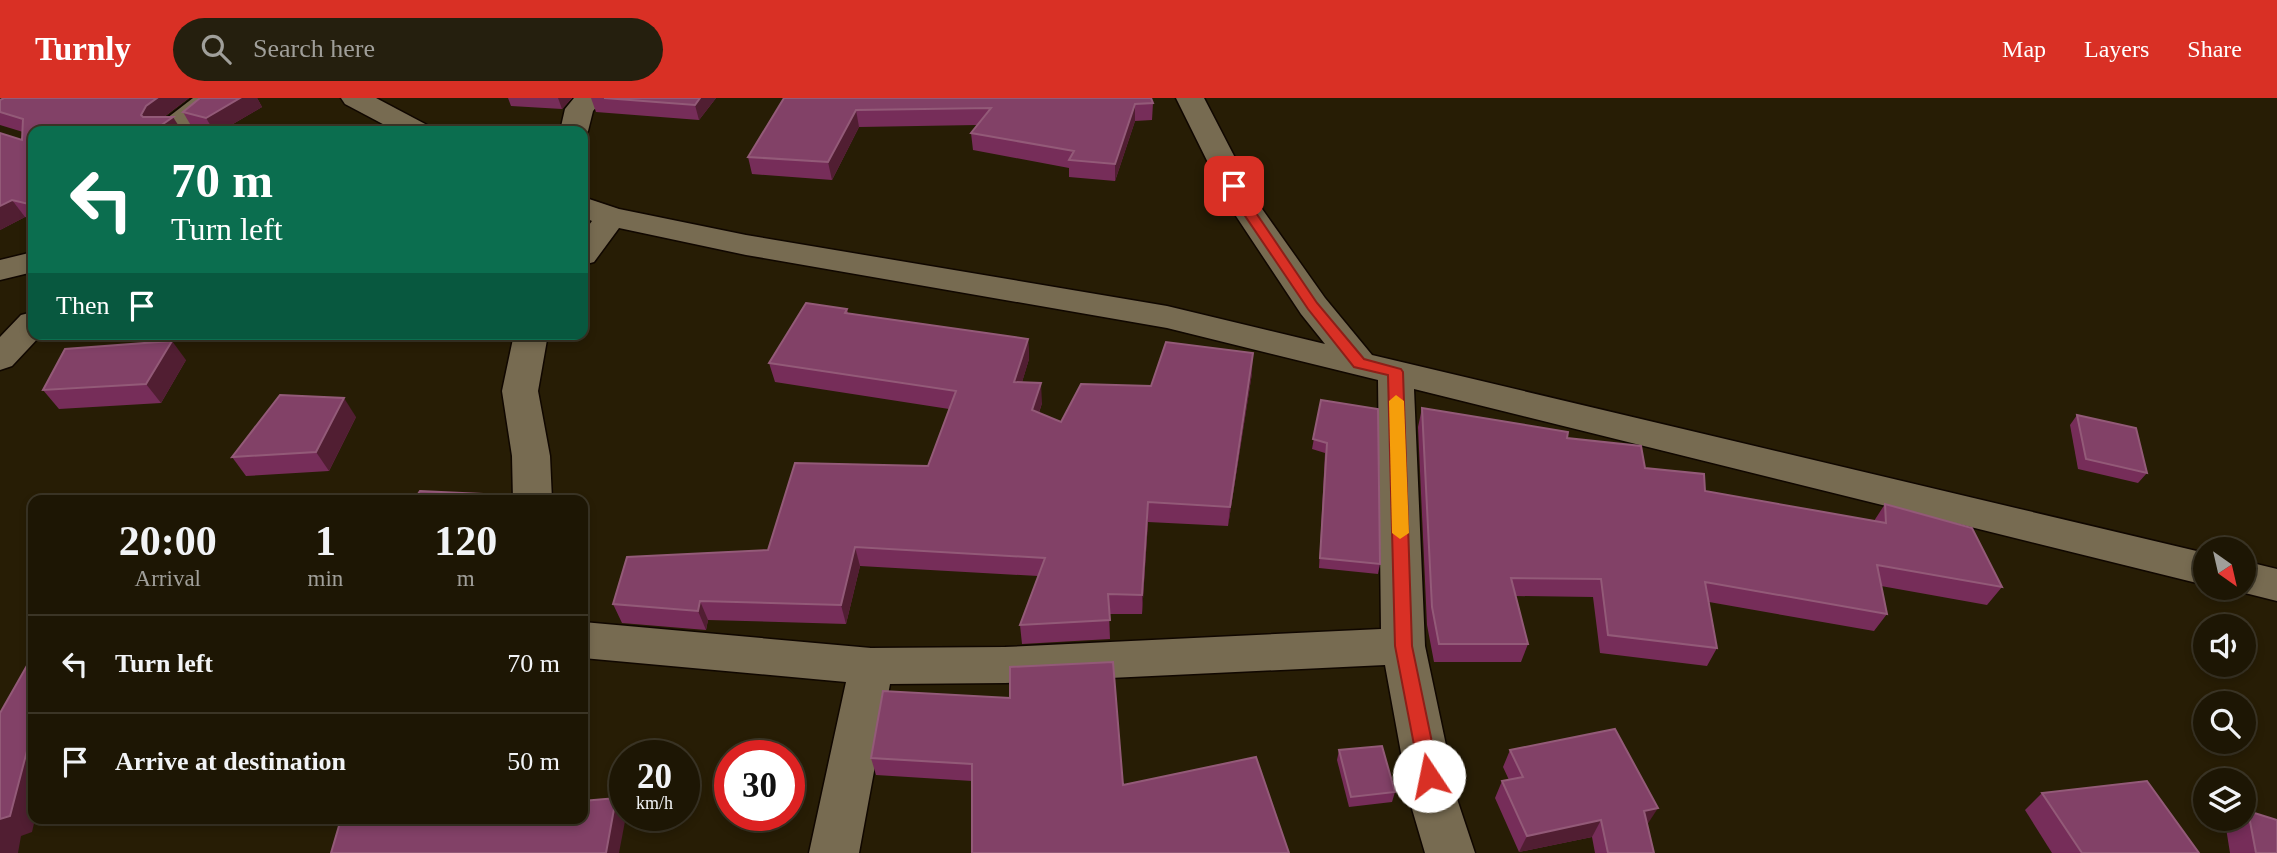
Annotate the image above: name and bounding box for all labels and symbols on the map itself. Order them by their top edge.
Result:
pin [1204,156,1264,216]
north arrow [2193,537,2256,600]
position arrow [1392,739,1466,813]
speed limit sign: 30 [714,740,805,831]

